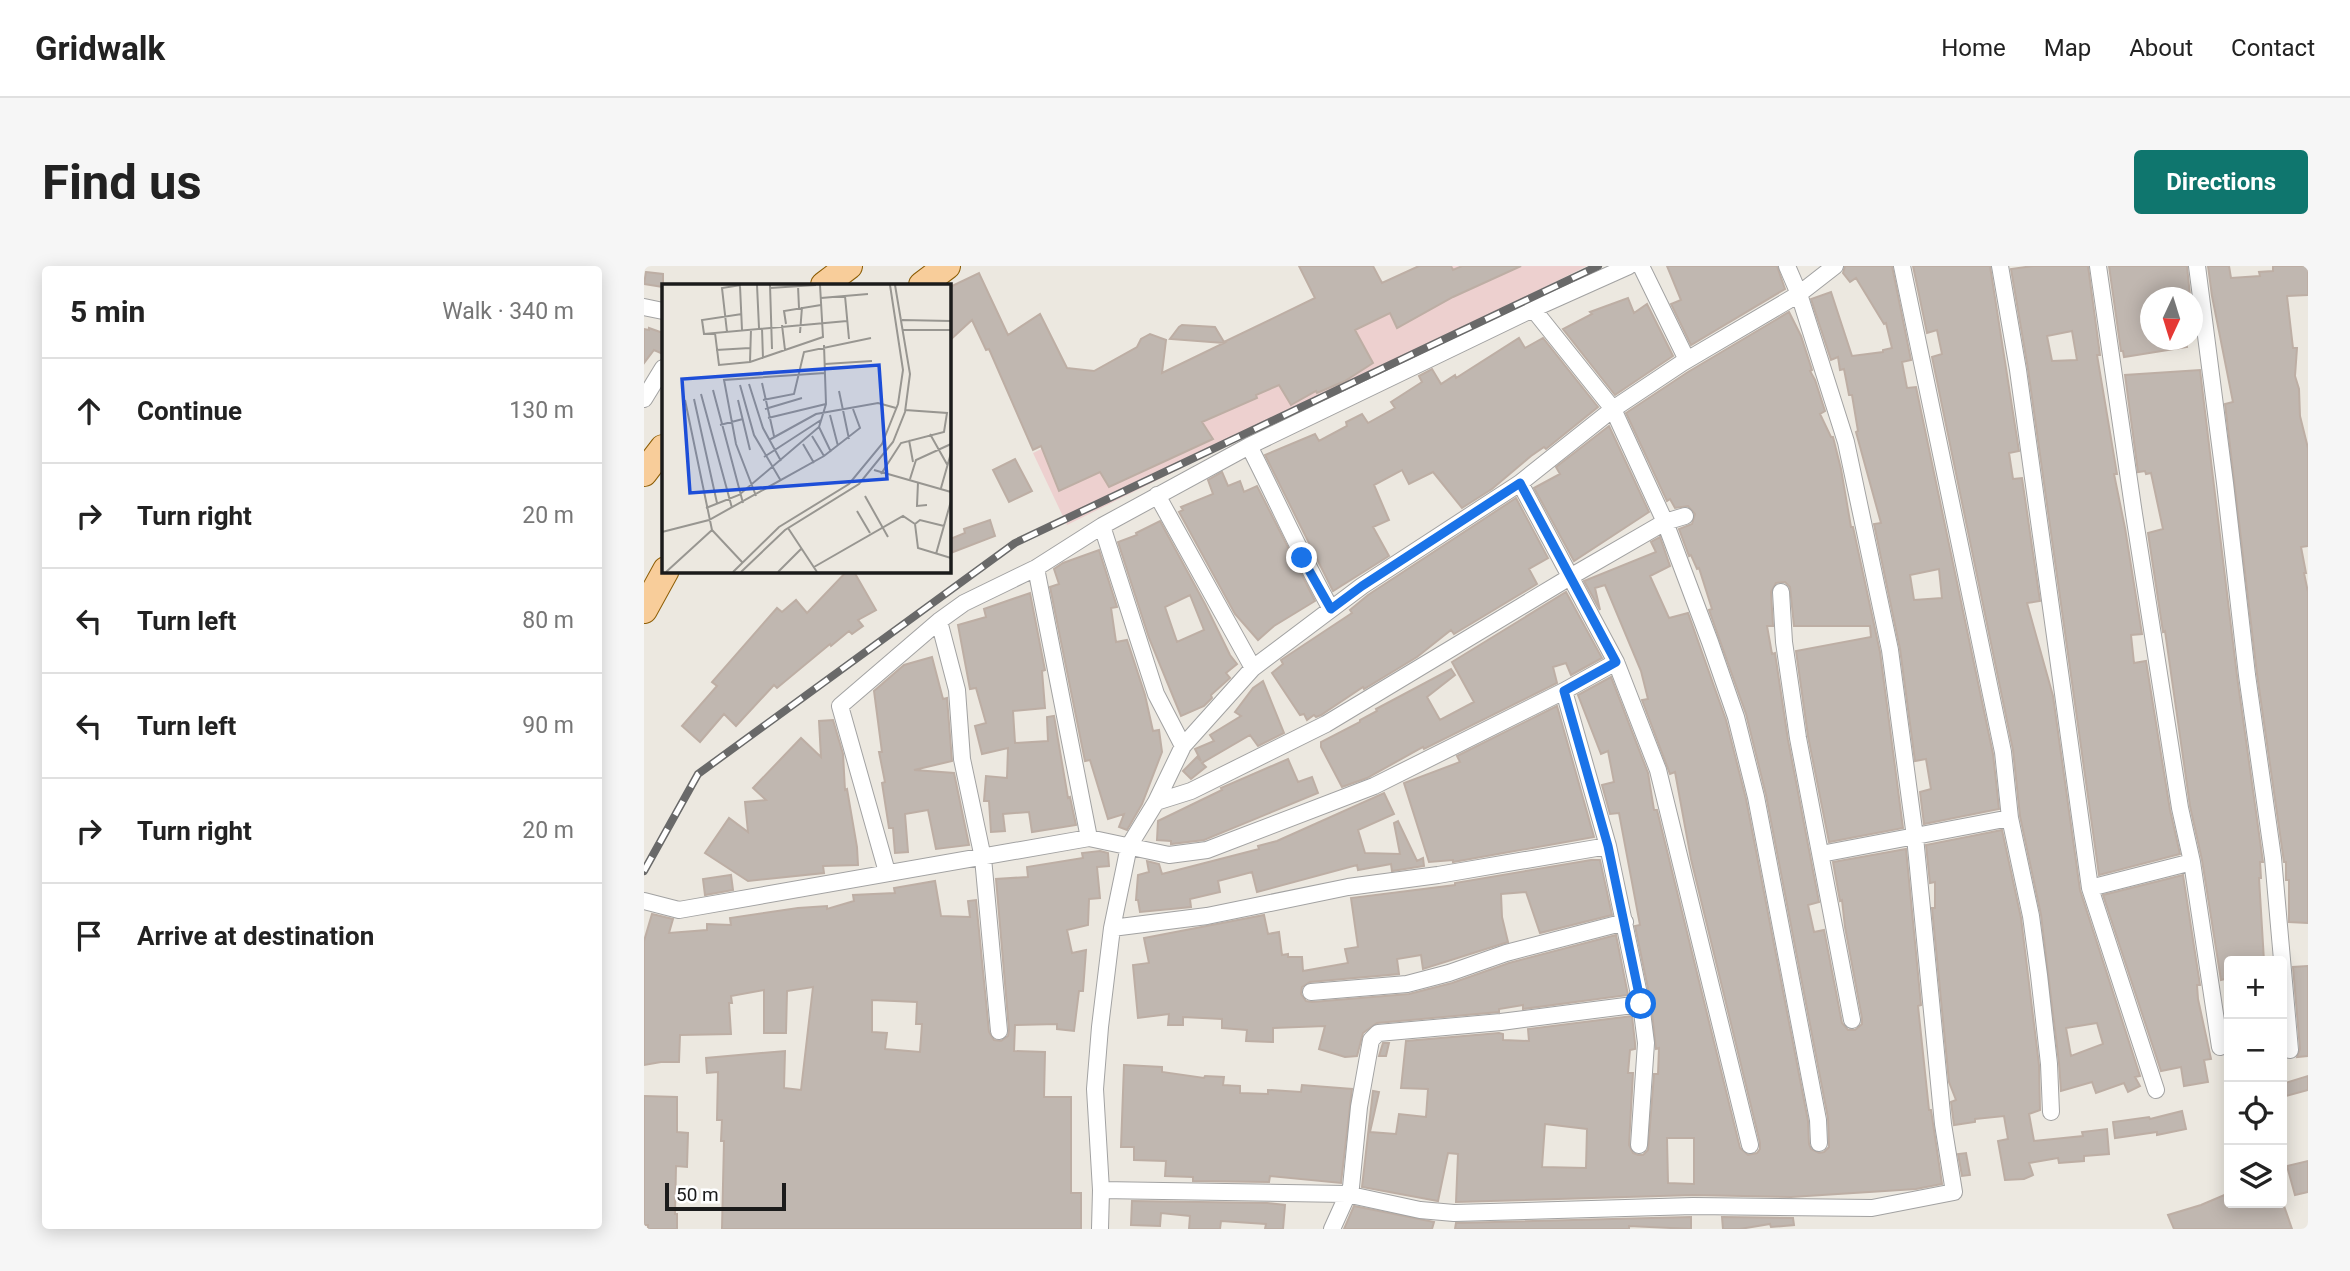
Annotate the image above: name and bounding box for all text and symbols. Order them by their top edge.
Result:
text: Gridwalk [35,29,165,68]
text: Home [1941,34,2006,62]
text: Map [2044,34,2091,62]
text: About [2129,34,2193,62]
text: Contact [2231,34,2315,62]
button: Directions [2134,150,2308,214]
text: Find us [42,154,202,211]
inset map [662,284,950,572]
north arrow [2140,287,2203,350]
text: 5 min [70,294,145,329]
text: Walk · 340 m [442,298,574,325]
icon: ahead [70,392,108,430]
text: Continue [137,396,242,426]
text: 130 m [509,397,574,424]
icon: right [70,497,108,535]
text: Turn right [137,501,252,531]
text: 20 m [522,502,574,529]
route end [1286,542,1317,573]
icon: left [70,602,108,640]
text: Turn left [137,606,236,636]
text: 80 m [522,607,574,634]
icon: left [70,707,108,745]
text: Turn left [137,711,236,741]
text: 90 m [522,712,574,739]
icon: right [70,812,108,850]
text: Turn right [137,816,252,846]
text: 20 m [522,817,574,844]
icon: arrive [70,917,108,955]
text: Arrive at destination [137,921,374,951]
map controls [2224,956,2287,1208]
button: + [2224,956,2287,1019]
route start [1625,988,1656,1019]
button: − [2224,1019,2287,1082]
button: locate [2224,1082,2287,1145]
button: layers [2224,1145,2287,1208]
scale bar [665,1180,786,1212]
text: 50 m [676,1183,719,1206]

